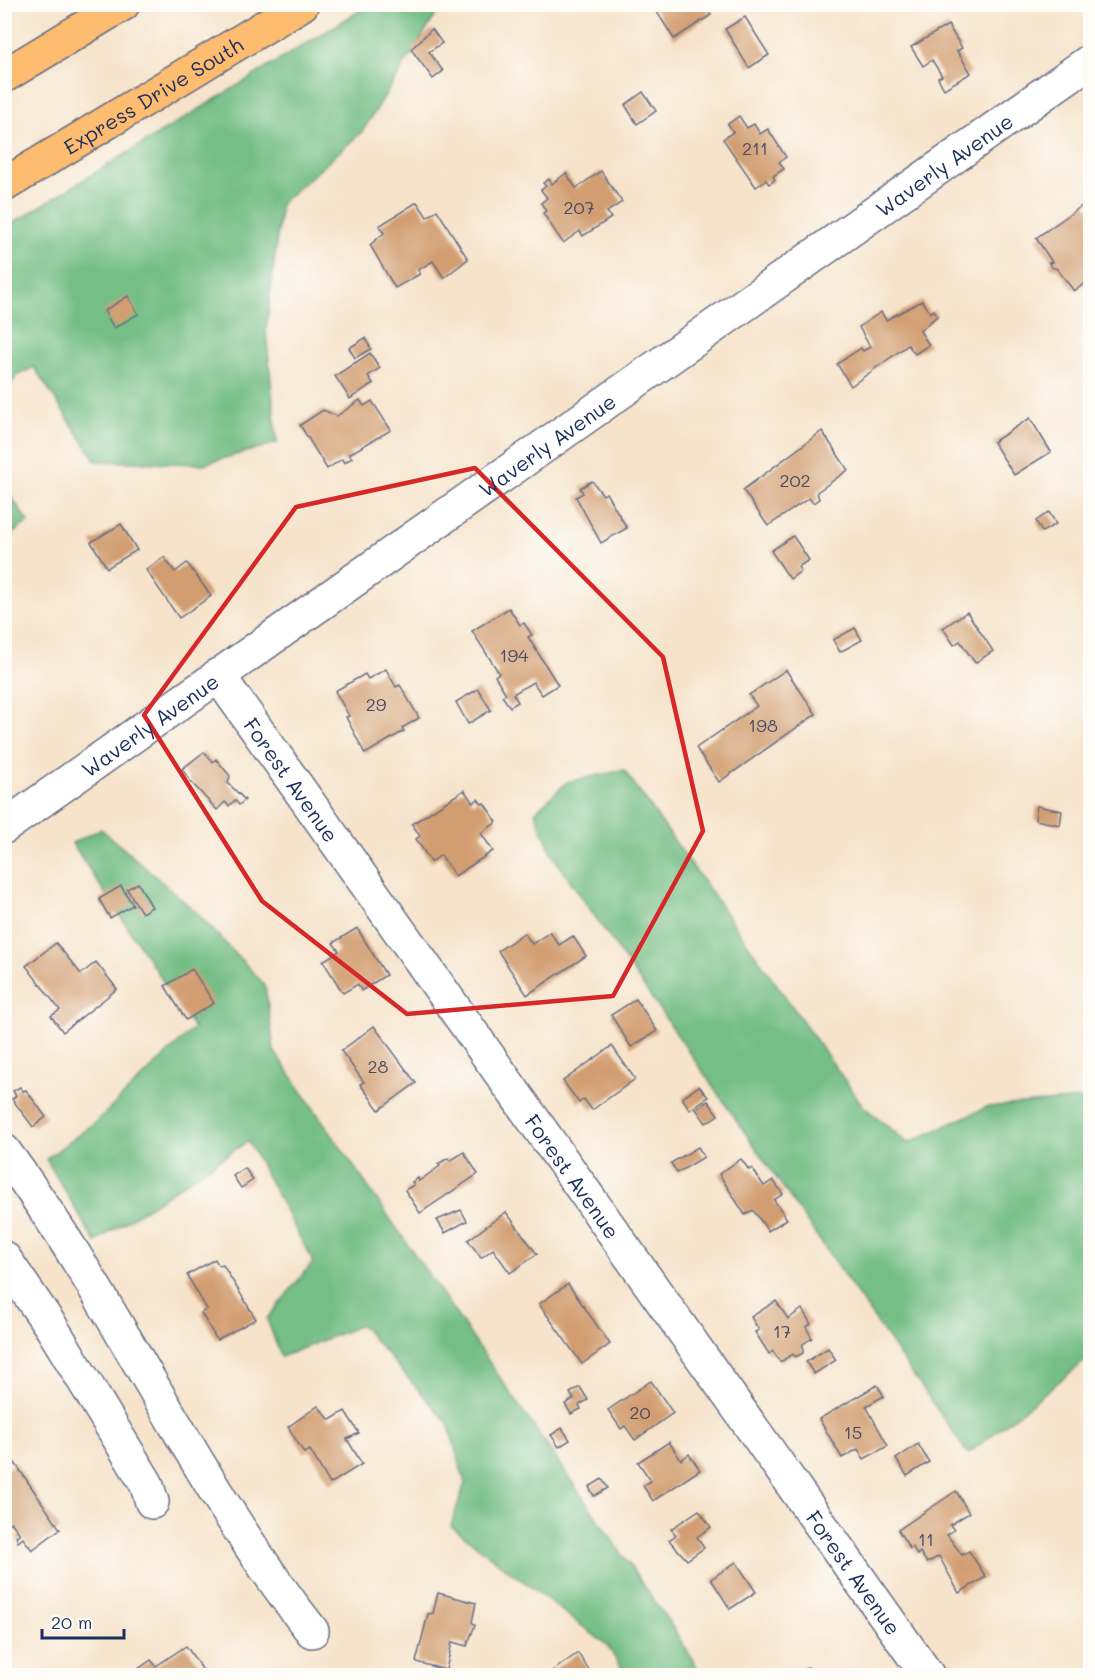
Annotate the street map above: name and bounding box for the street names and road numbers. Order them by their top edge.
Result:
street label: Express Drive South [58,30,248,160]
street label: Waverly Avenue [870,106,1018,222]
street label: Waverly Avenue [473,387,621,502]
street label: Waverly Avenue [76,667,223,782]
street label: Forest Avenue [239,712,345,847]
street label: Forest Avenue [520,1108,627,1243]
street label: Forest Avenue [801,1505,908,1640]

